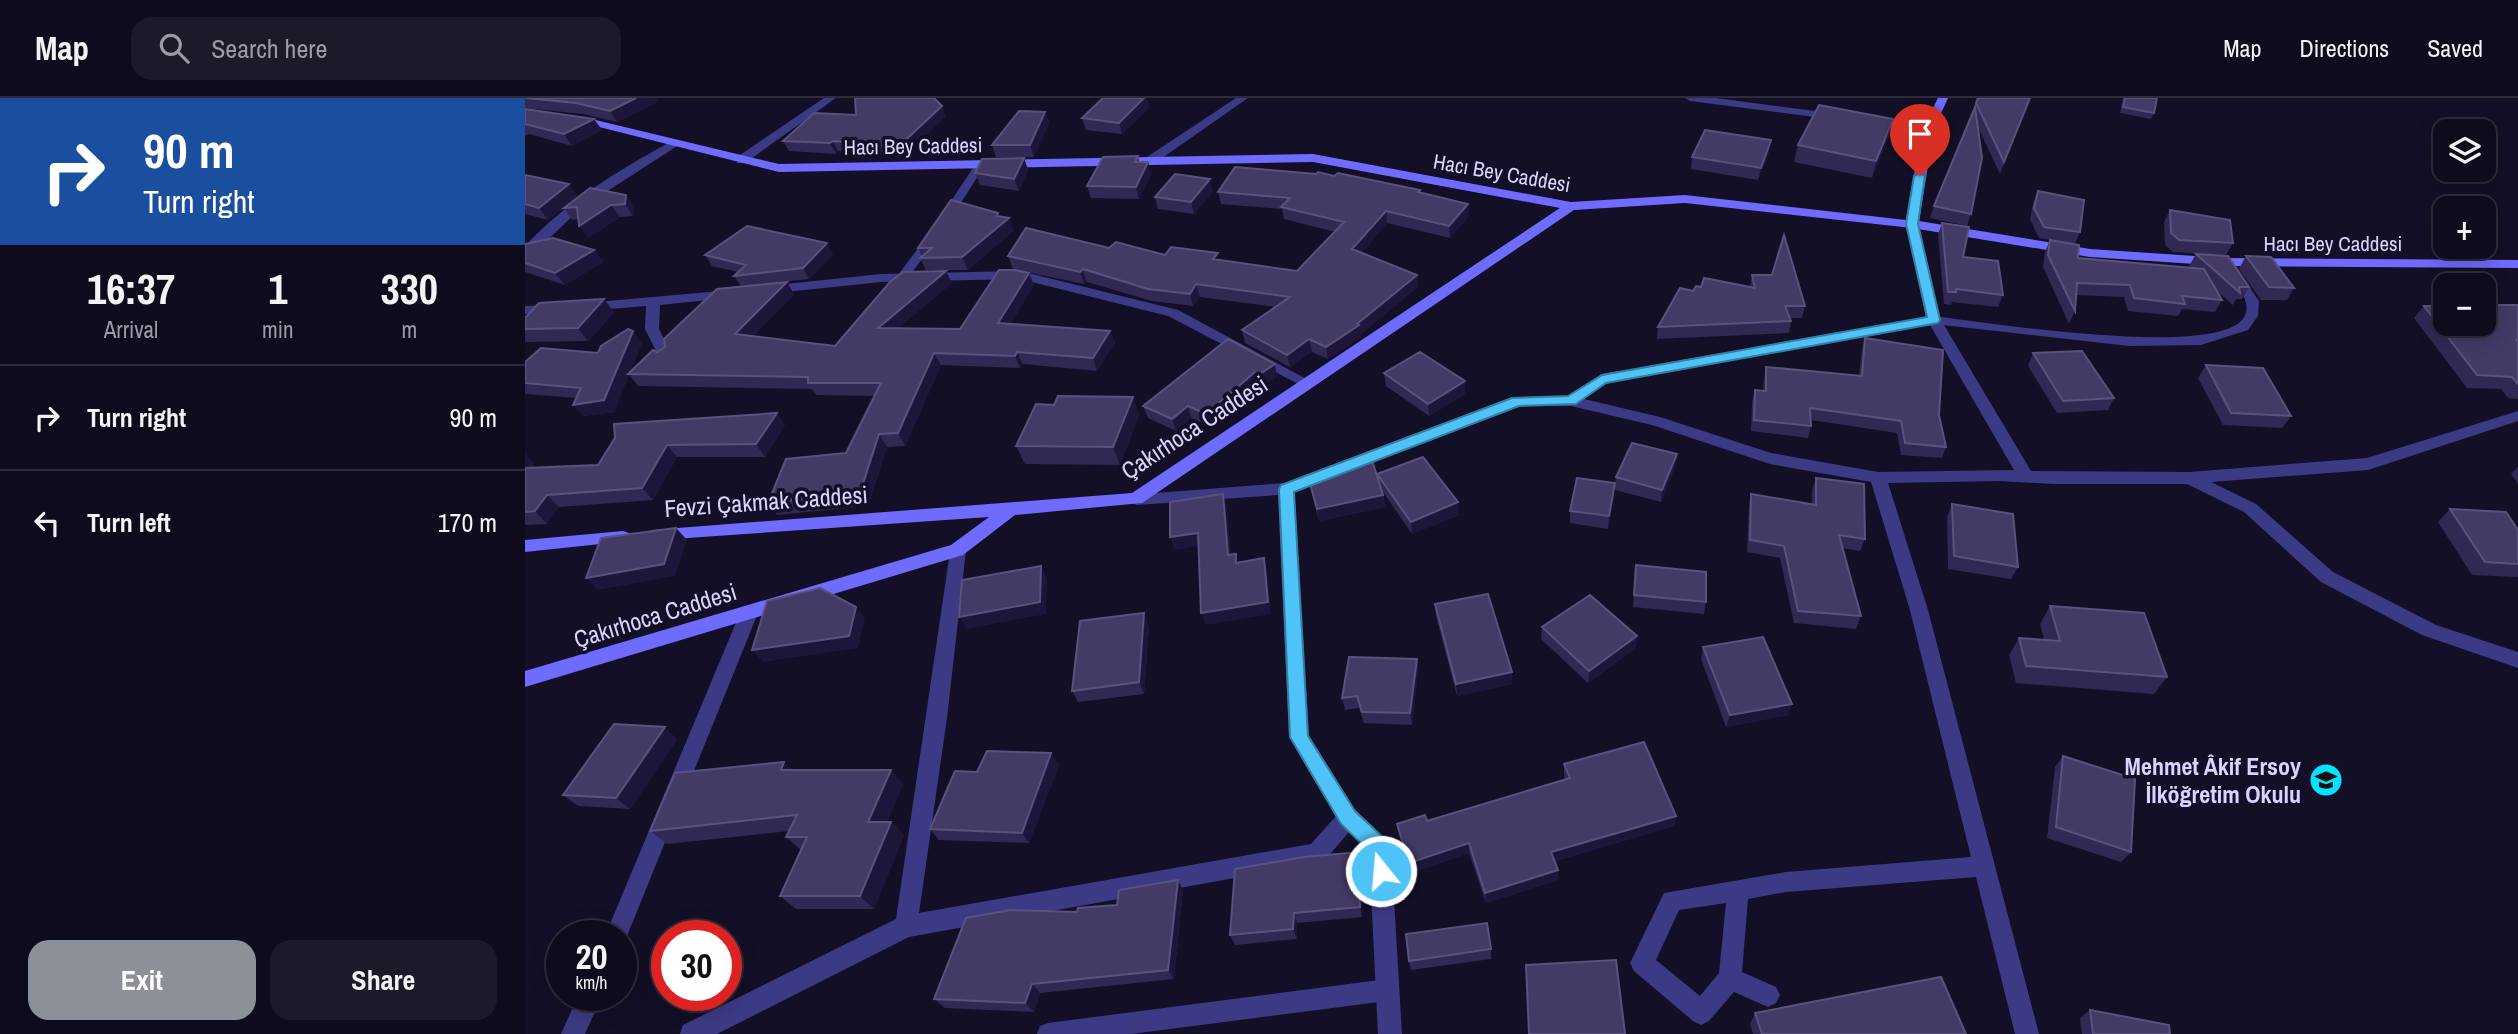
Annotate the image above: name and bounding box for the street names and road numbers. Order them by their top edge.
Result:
street label: Hacı Bey Caddesi [843,130,983,162]
street label: Hacı Bey Caddesi [1431,147,1573,199]
street label: Hacı Bey Caddesi [2264,229,2402,258]
street label: Çakırhoca Caddesi [1115,368,1273,486]
street label: Fevzi Çakmak Caddesi [663,478,869,524]
street label: Çakırhoca Caddesi [570,575,740,655]

